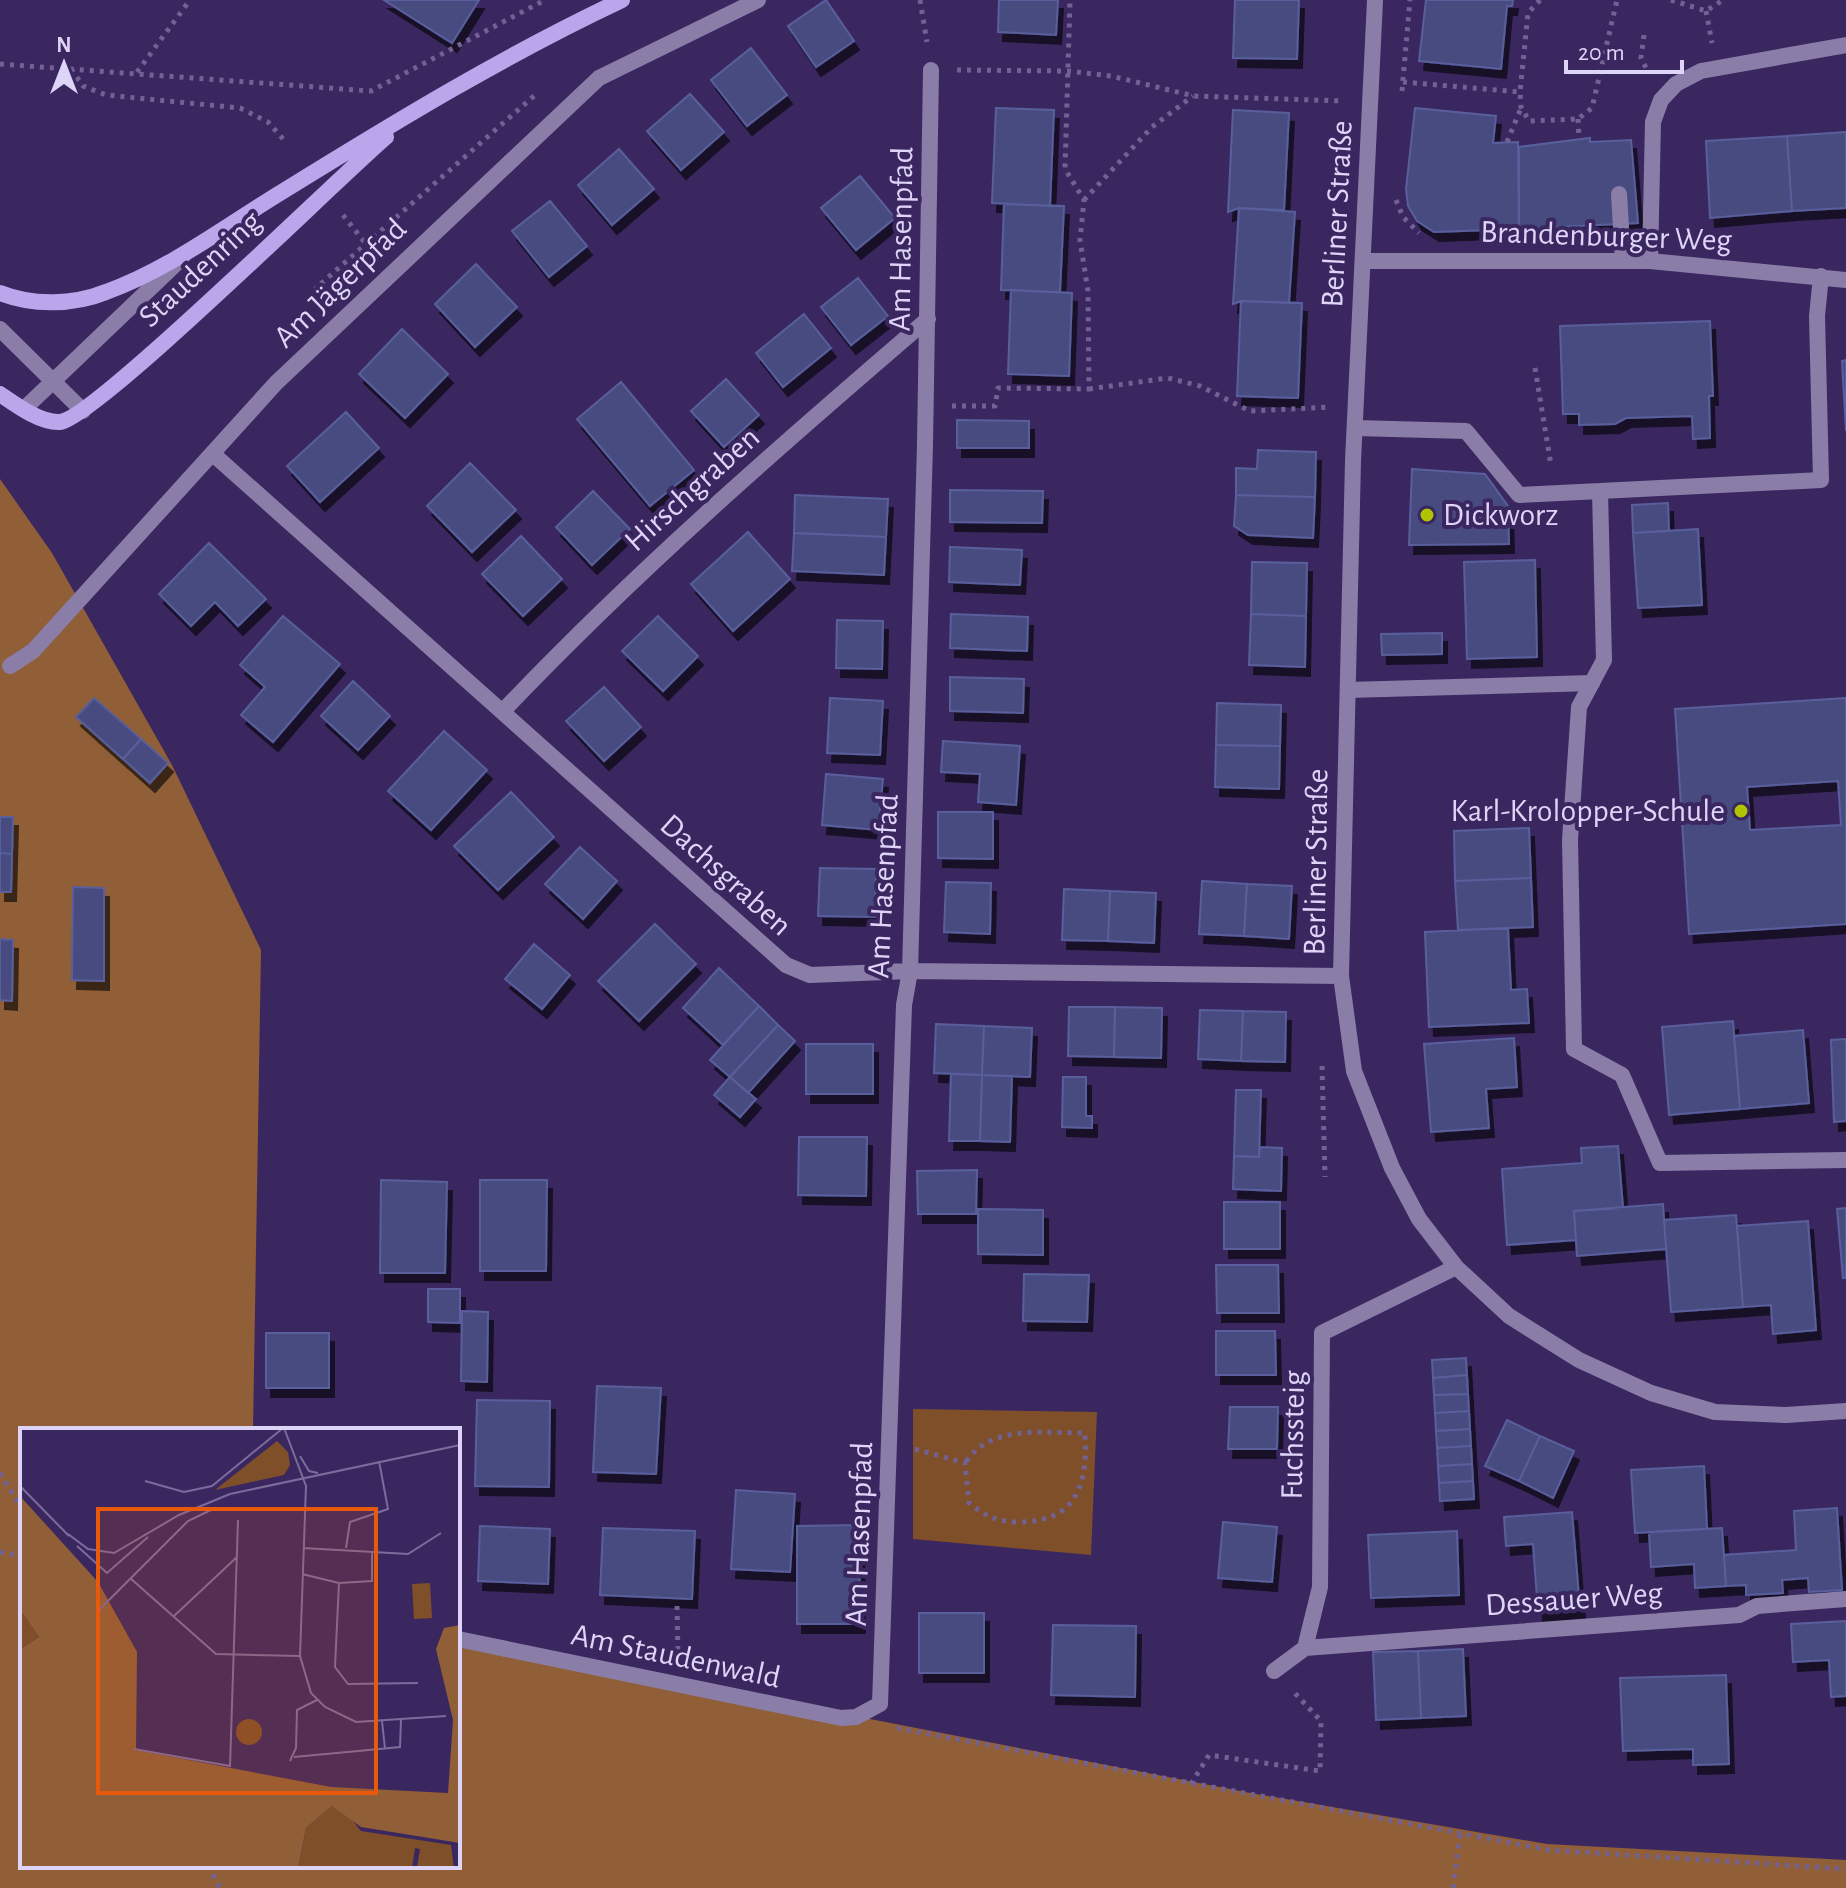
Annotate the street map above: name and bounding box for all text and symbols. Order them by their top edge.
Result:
north arrow [24,24,104,104]
scale bar [1566,24,1682,74]
text: N [56,34,72,56]
text: 20 m [1578,41,1625,65]
street label: Berliner Straße [1316,120,1358,308]
street label: Am Hasenpfad [883,146,919,332]
street label: Staudenring [133,204,268,333]
street label: Am Jägerpfad [268,212,412,354]
street label: Brandenburger Weg [1480,216,1733,256]
street label: Hirschgraben [619,421,765,557]
place label: Dickworz [1443,499,1558,531]
marker: Dickworz [1418,506,1436,524]
street label: Berliner Straße [1298,768,1334,956]
street label: Am Hasenpfad [862,793,904,979]
place label: Karl-Krolopper-Schule [1451,795,1725,827]
marker: Karl-Krolopper-Schule [1732,802,1750,820]
street label: Dachsgraben [654,808,798,942]
street label: Fuchssteig [1276,1370,1310,1500]
inset map [20,1428,460,1868]
street label: Am Hasenpfad [840,1441,878,1627]
street label: Dessauer Weg [1484,1577,1664,1621]
street label: Am Staudenwald [569,1618,783,1694]

